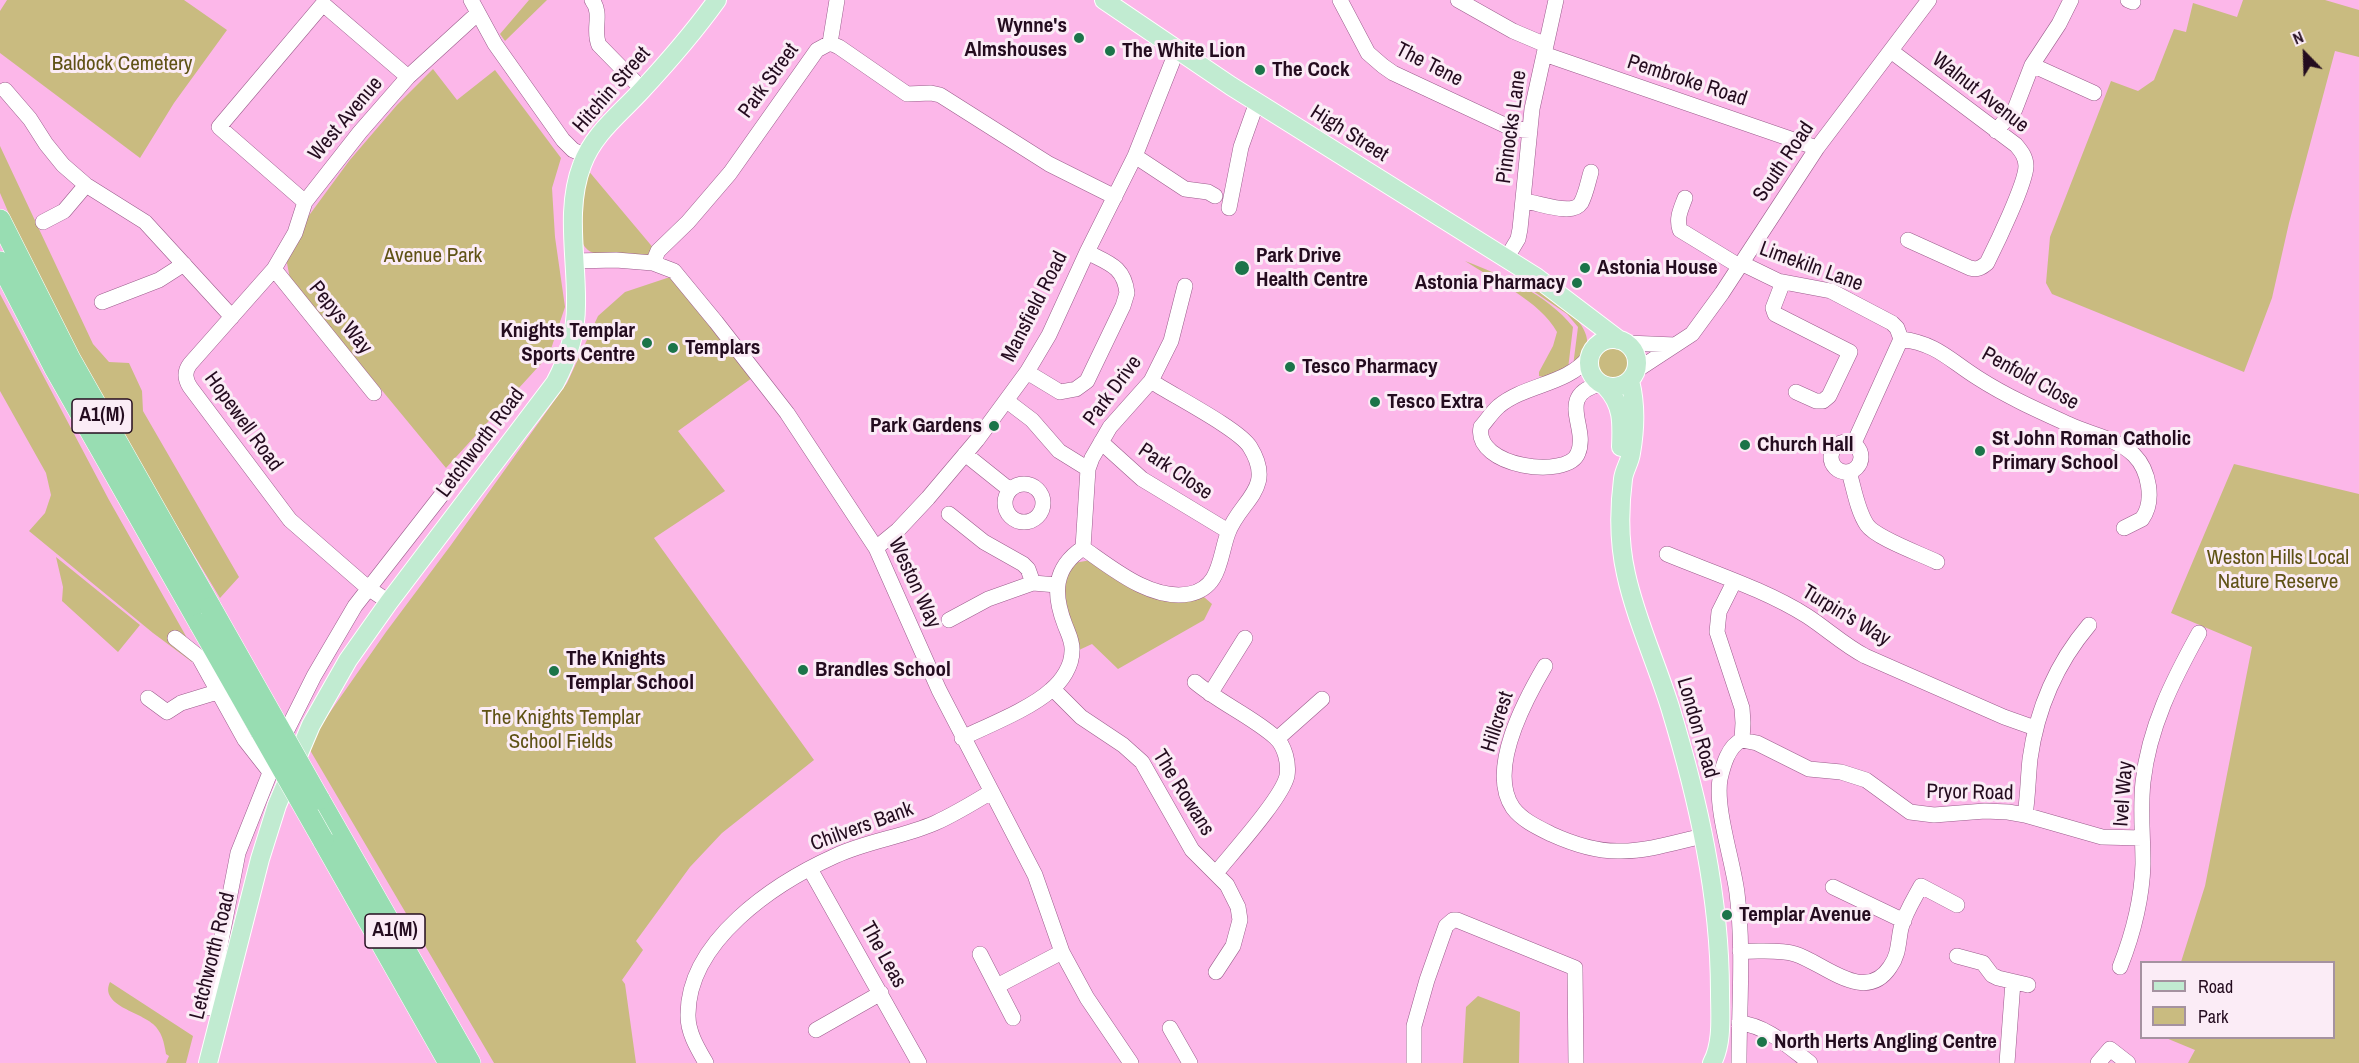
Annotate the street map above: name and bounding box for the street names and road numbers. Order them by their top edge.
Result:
street label: The Tene [1391,37,1467,93]
street label: Park Street [733,39,805,123]
street label: Hitchin Street [568,42,656,138]
street label: Walnut Avenue [1927,47,2033,139]
street label: Pembroke Road [1624,50,1750,112]
street label: Pinnocks Lane [1492,69,1532,185]
street label: West Avenue [304,72,388,166]
street label: High Street [1305,100,1393,168]
street label: South Road [1748,117,1820,207]
street label: Limekiln Lane [1756,237,1866,297]
street label: Mansfield Road [996,248,1074,366]
street label: Pepys Way [303,276,377,360]
street label: Penfold Close [1977,342,2083,416]
street label: Park Drive [1078,351,1148,431]
street label: Hopewell Road [198,367,288,477]
street label: Letchworth Road [432,383,530,503]
road number: A1(M) [72,399,132,433]
street label: Park Close [1133,438,1217,506]
street label: Weston Way [882,534,946,632]
street label: Turpin's Way [1797,580,1895,652]
street label: London Road [1671,675,1723,781]
street label: Hillcrest [1476,689,1520,755]
street label: The Rowans [1147,745,1219,841]
street label: Ivel Way [2109,761,2139,827]
street label: Pryor Road [1926,780,2014,806]
street label: Chilvers Bank [807,797,917,857]
street label: Letchworth Road [185,890,241,1022]
road number: A1(M) [365,914,425,948]
street label: The Leas [855,917,911,993]

